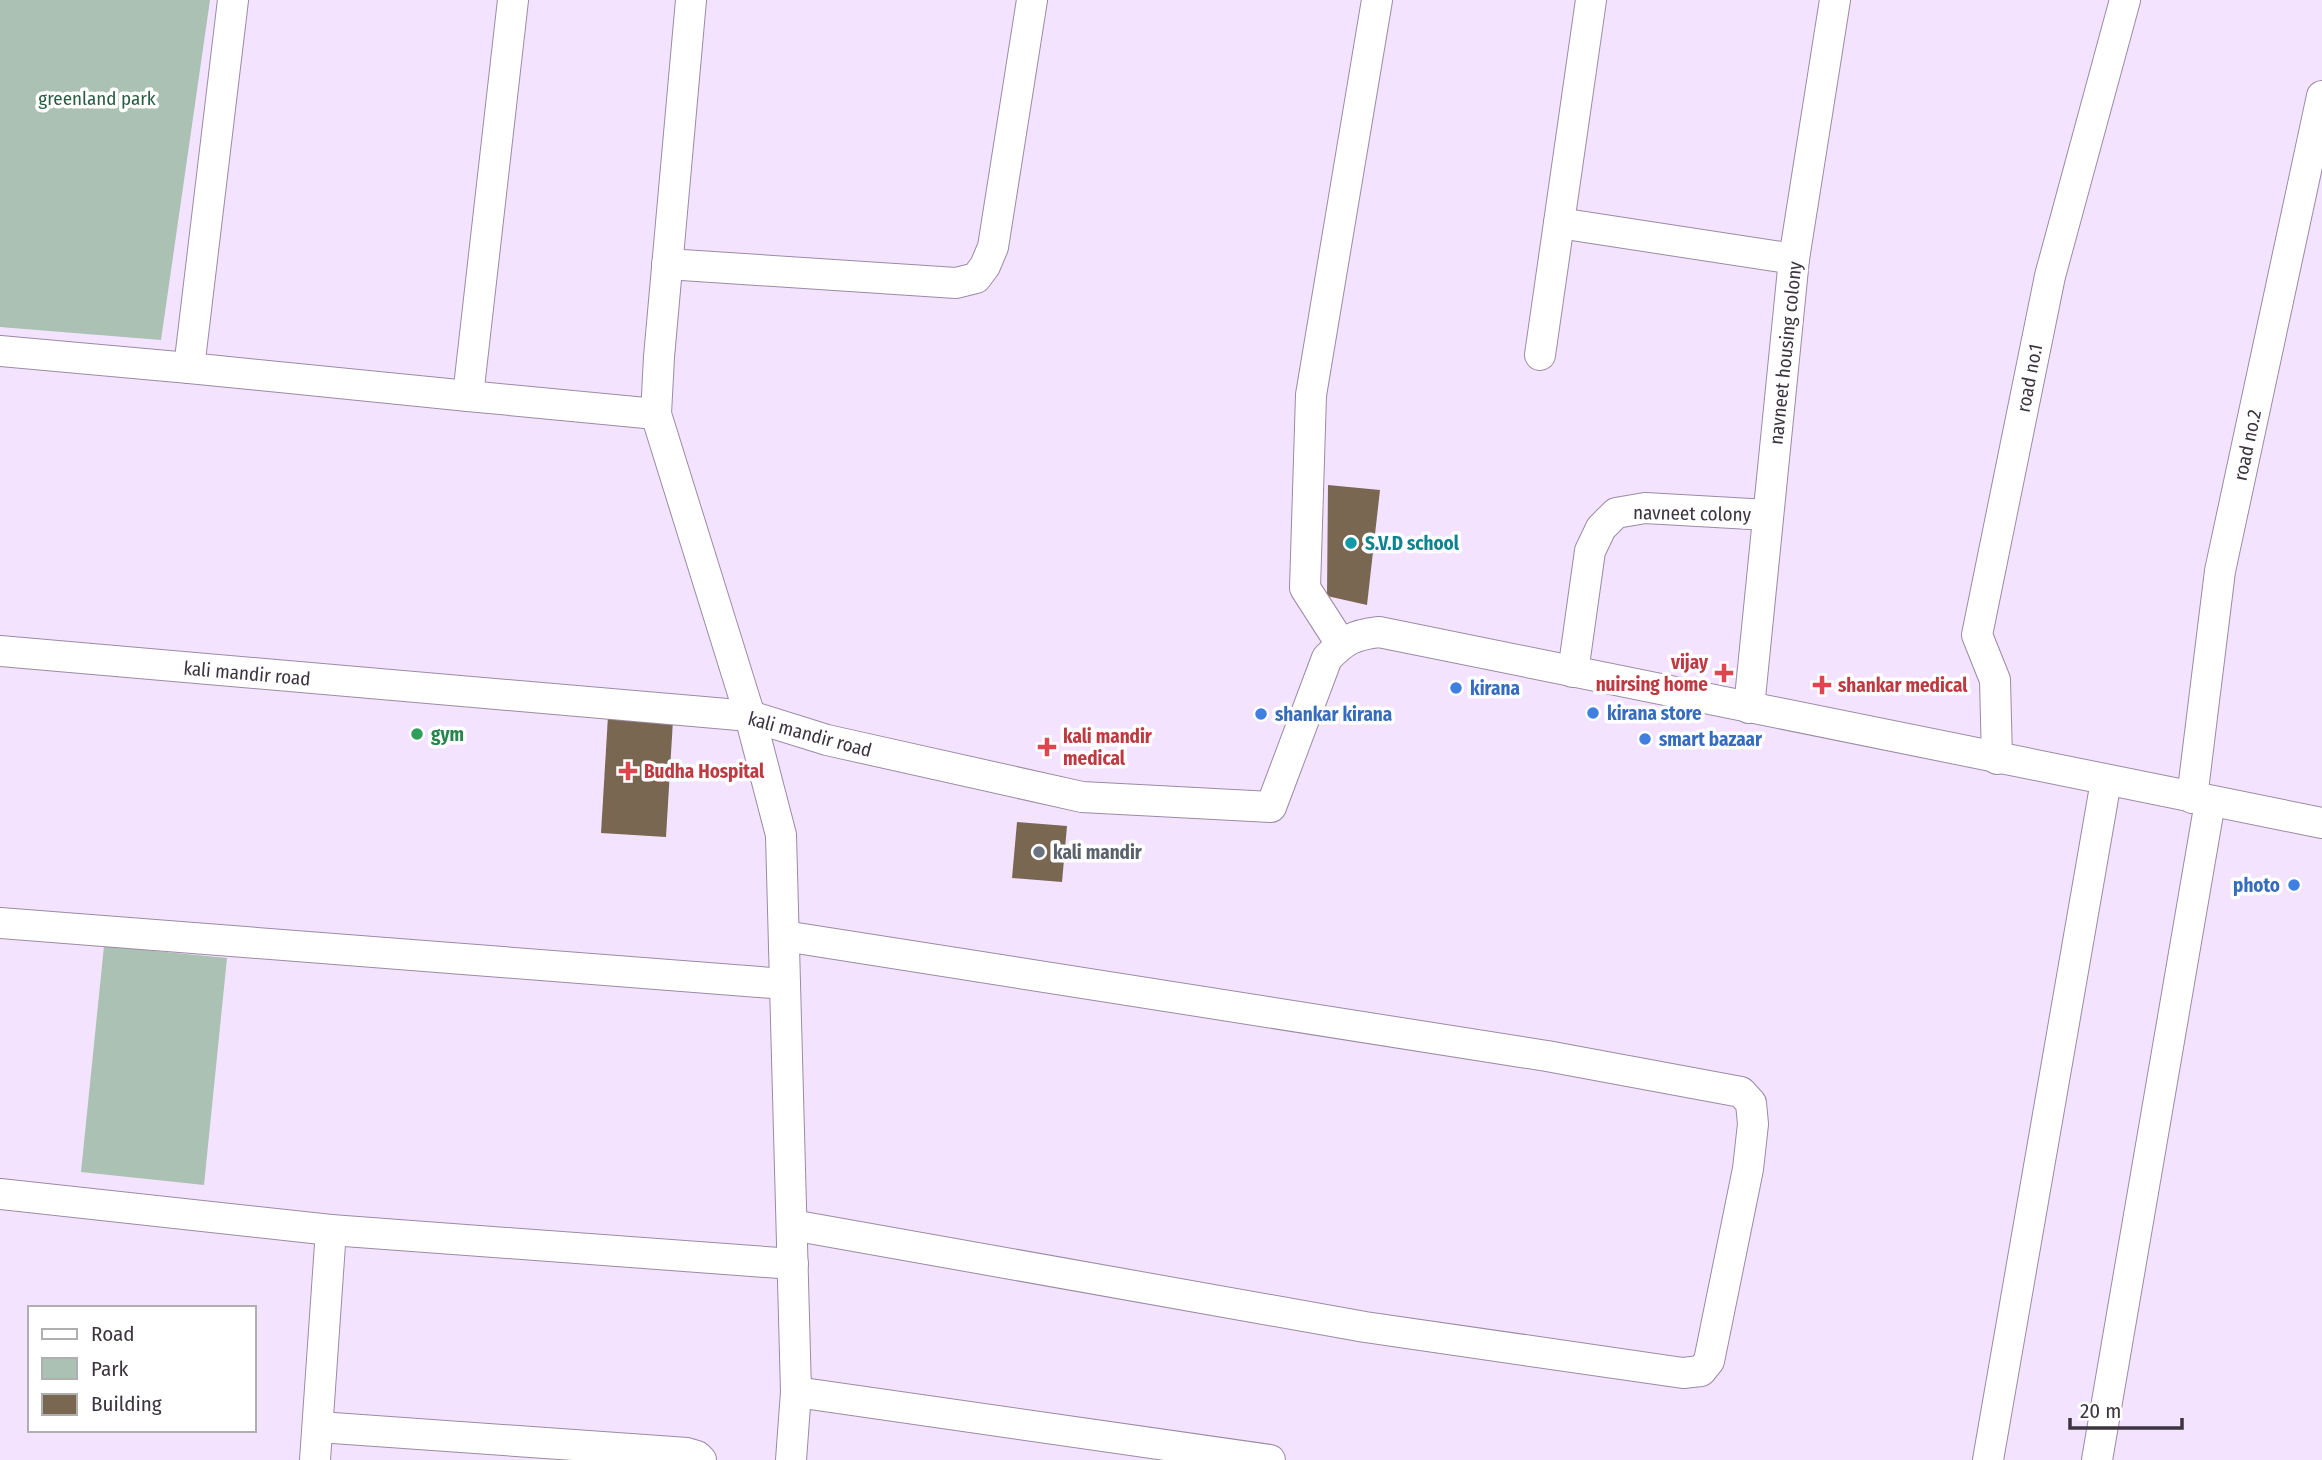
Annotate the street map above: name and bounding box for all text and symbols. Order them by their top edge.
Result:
park label: greenland park [38,87,156,110]
street label: navneet housing colony [1764,260,1807,446]
street label: road no.1 [2012,342,2047,414]
street label: road no.2 [2229,407,2266,483]
street label: navneet colony [1633,501,1752,526]
place label: S.V.D school [1365,532,1460,555]
marker: S.V.D school [1343,535,1359,551]
place label: vijay nuirsing home [1596,651,1709,696]
street label: kali mandir road [183,656,311,691]
marker: vijay nuirsing home [1714,663,1734,683]
place label: shankar medical [1838,674,1968,697]
marker: shankar medical [1812,675,1832,695]
place label: kirana [1470,677,1520,700]
marker: kirana [1448,680,1464,696]
place label: kirana store [1607,702,1702,725]
place label: shankar kirana [1275,703,1392,726]
marker: kirana store [1585,705,1601,721]
marker: shankar kirana [1253,706,1269,722]
street label: kali mandir road [745,707,874,762]
place label: gym [431,723,464,746]
place label: kali mandir medical [1063,725,1153,770]
marker: gym [409,726,425,742]
place label: smart bazaar [1659,728,1763,751]
marker: smart bazaar [1637,731,1653,747]
marker: kali mandir medical [1037,737,1057,757]
place label: Budha Hospital [644,760,765,783]
marker: Budha Hospital [618,761,638,781]
place label: kali mandir [1053,841,1143,864]
marker: kali mandir [1031,844,1047,860]
place label: photo [2233,874,2280,897]
marker: photo [2286,877,2302,893]
legend [28,1306,256,1432]
text: Road [91,1321,135,1347]
text: Park [91,1356,129,1382]
scale bar [2070,1386,2182,1430]
text: Building [91,1391,162,1417]
text: 20 m [2080,1398,2121,1424]

